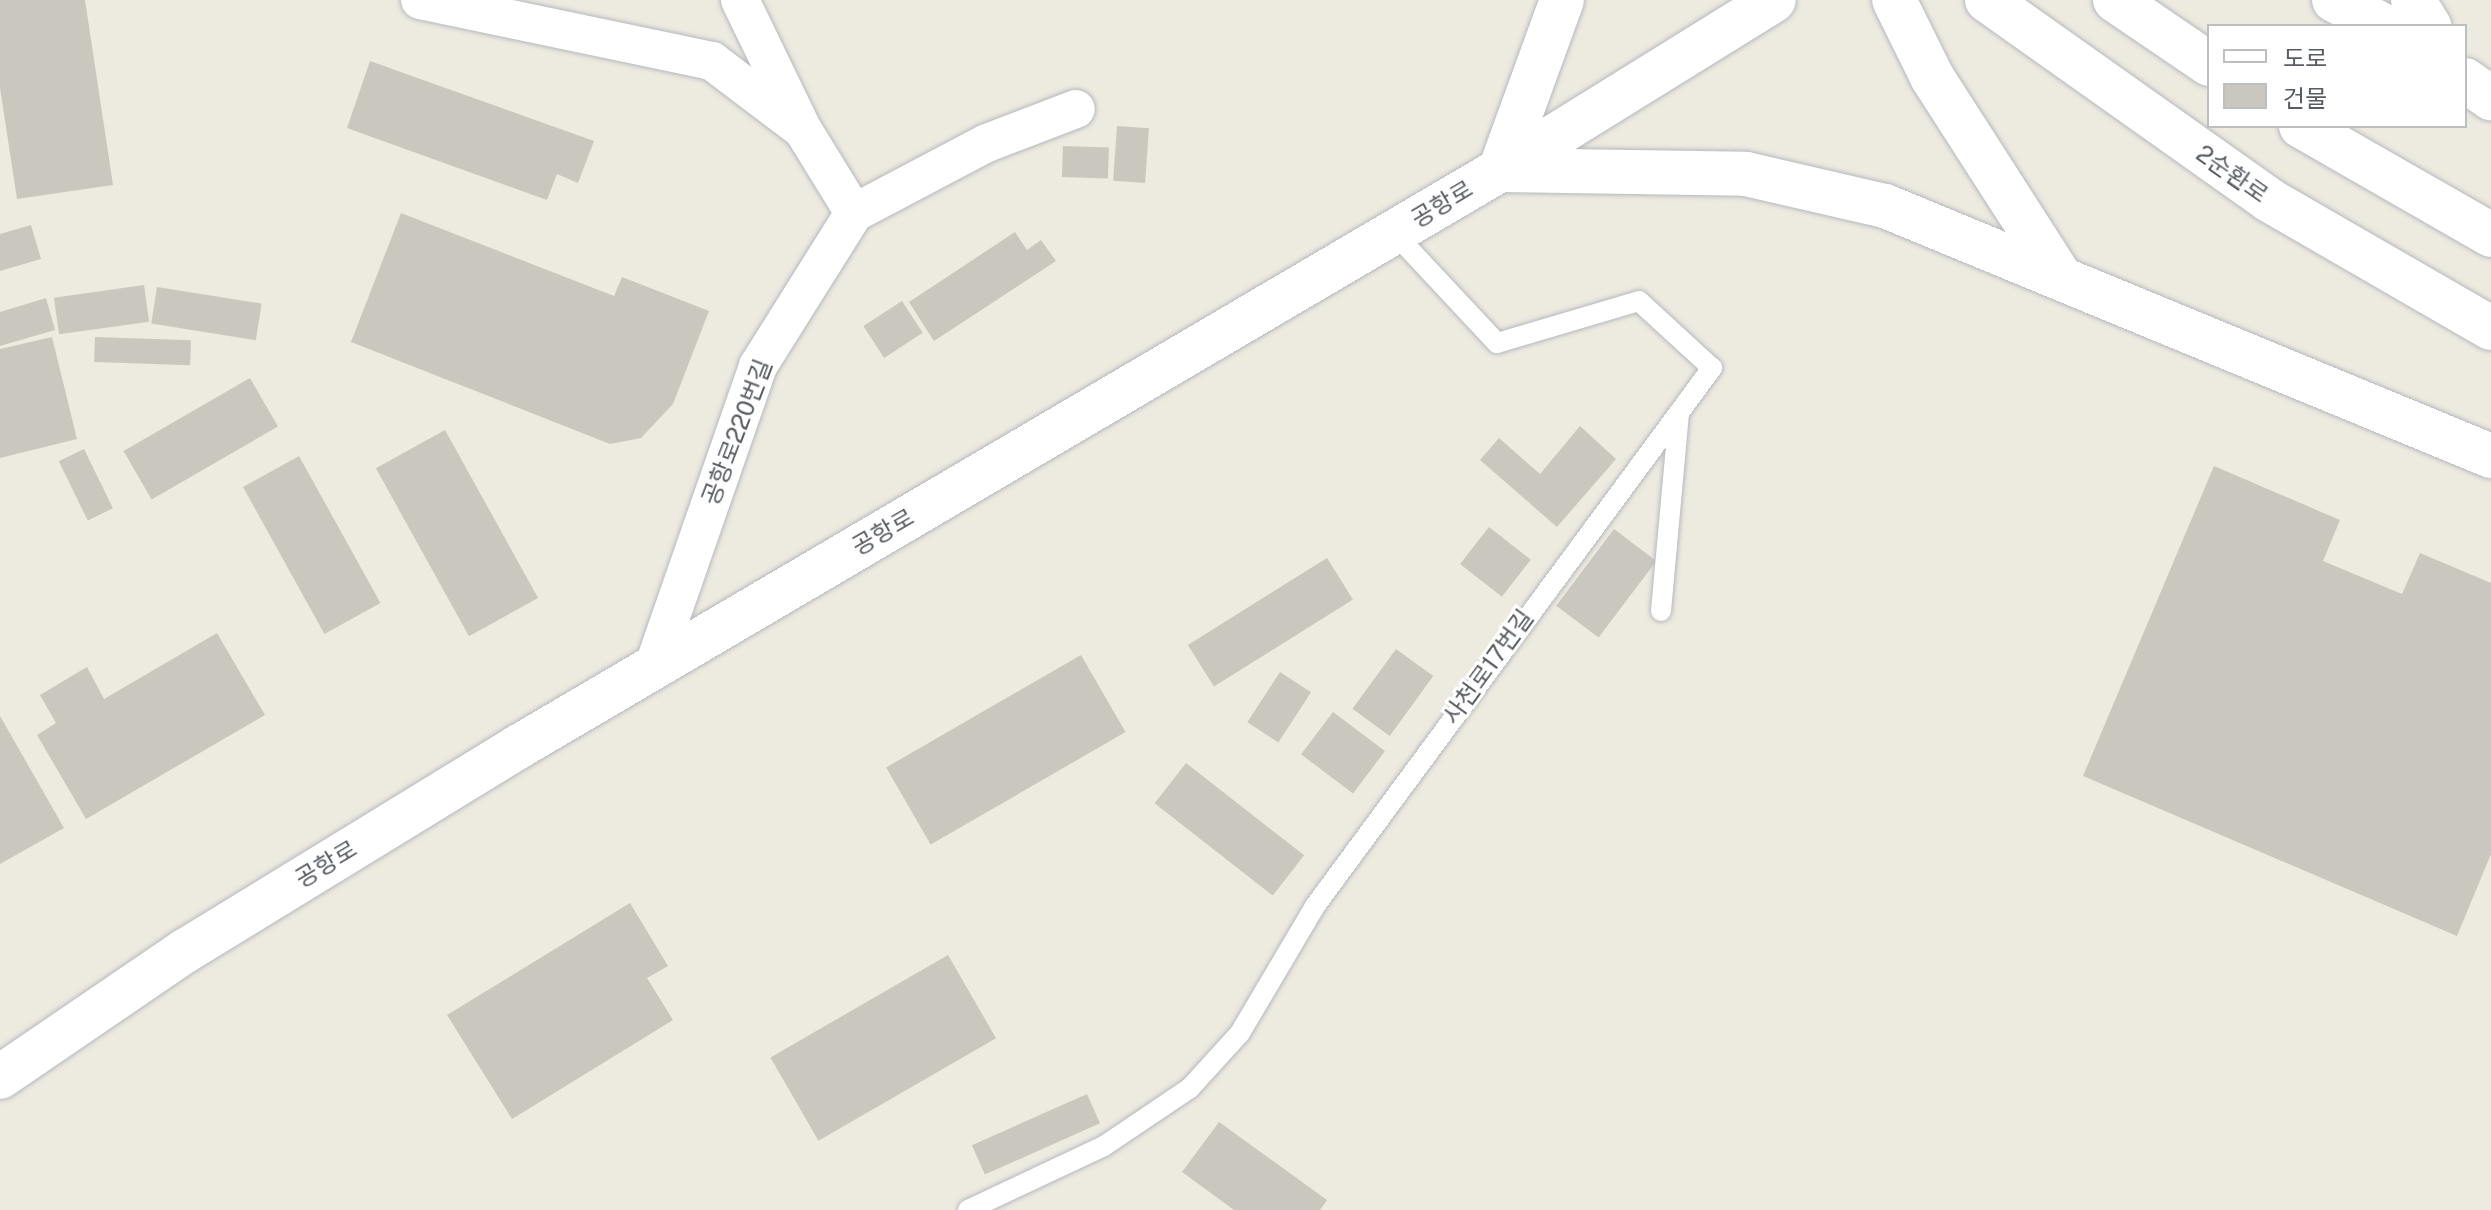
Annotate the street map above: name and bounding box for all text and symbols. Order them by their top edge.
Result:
legend [2207,24,2467,128]
text: 도로 [2283,44,2327,72]
text: 건물 [2283,84,2327,112]
street label: 2순환로 [2191,139,2273,209]
street label: 공항로 [1406,175,1478,233]
street label: 공항로220번길 [696,355,778,509]
street label: 공항로 [847,503,919,561]
street label: 사천로17번길 [1437,604,1539,730]
street label: 공항로 [290,835,362,893]

